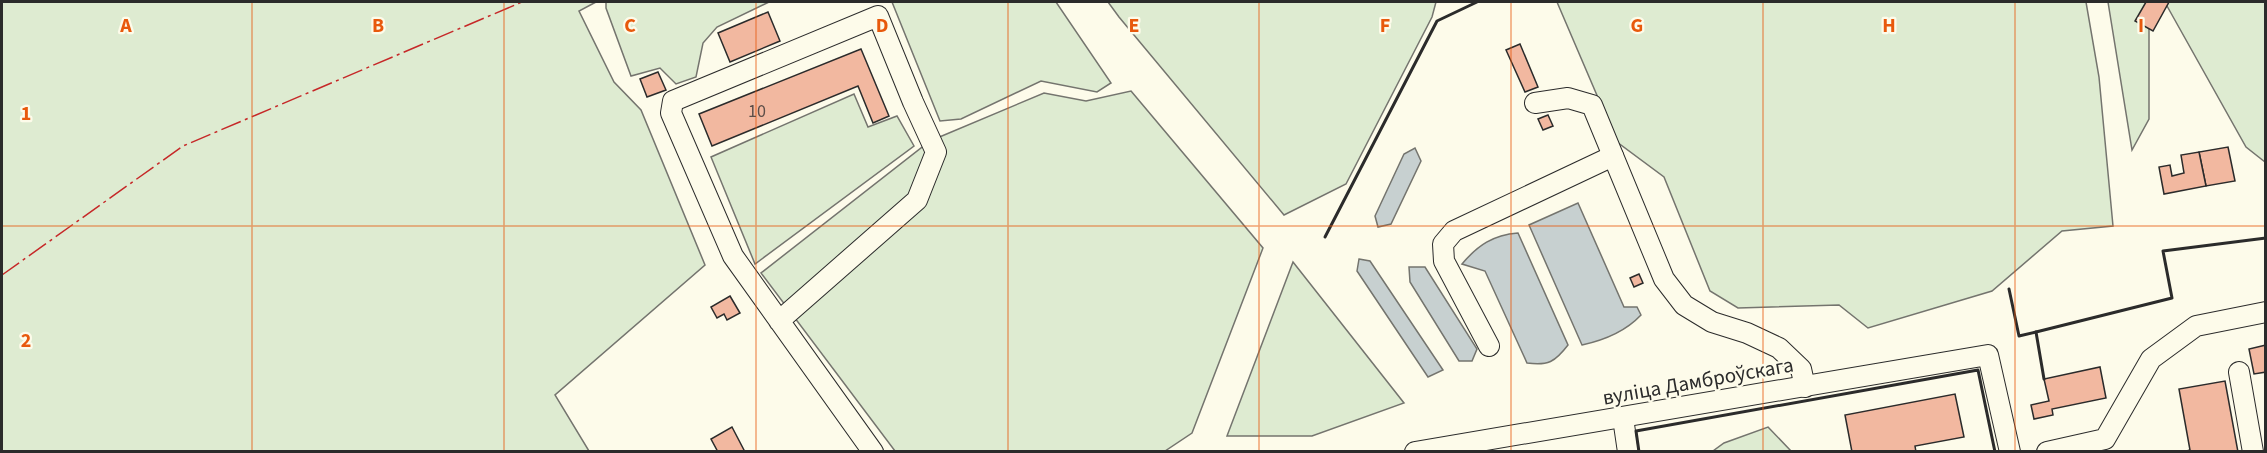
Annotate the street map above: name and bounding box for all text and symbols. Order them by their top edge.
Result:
text: A [119,12,132,40]
text: B [372,12,384,40]
text: C [624,12,636,40]
text: D [876,12,888,40]
text: E [1129,12,1139,40]
text: F [1380,12,1390,40]
text: G [1631,12,1643,40]
text: H [1882,12,1896,40]
text: I [2138,12,2144,40]
house number: 10 [748,99,766,124]
text: 1 [21,100,31,128]
text: 2 [21,327,31,355]
street label: вуліца Дамброўскага [1600,349,1796,413]

